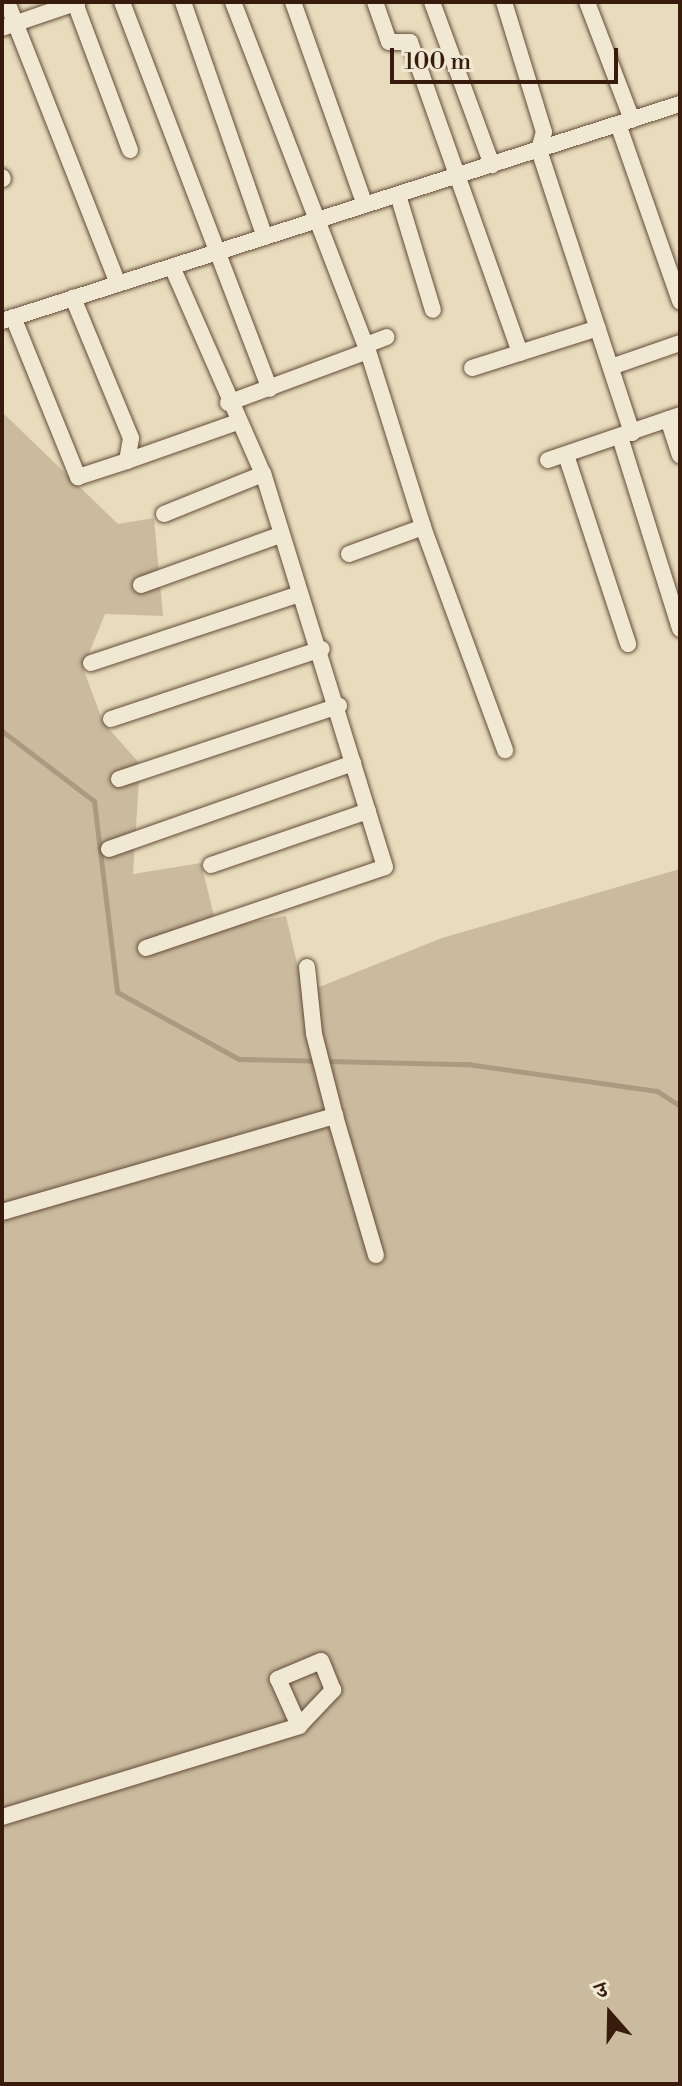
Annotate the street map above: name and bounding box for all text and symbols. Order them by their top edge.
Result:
scale bar [394,32,622,82]
text: 100 m [404,47,471,77]
north arrow [570,1974,650,2054]
text: उ [592,1976,611,2006]

